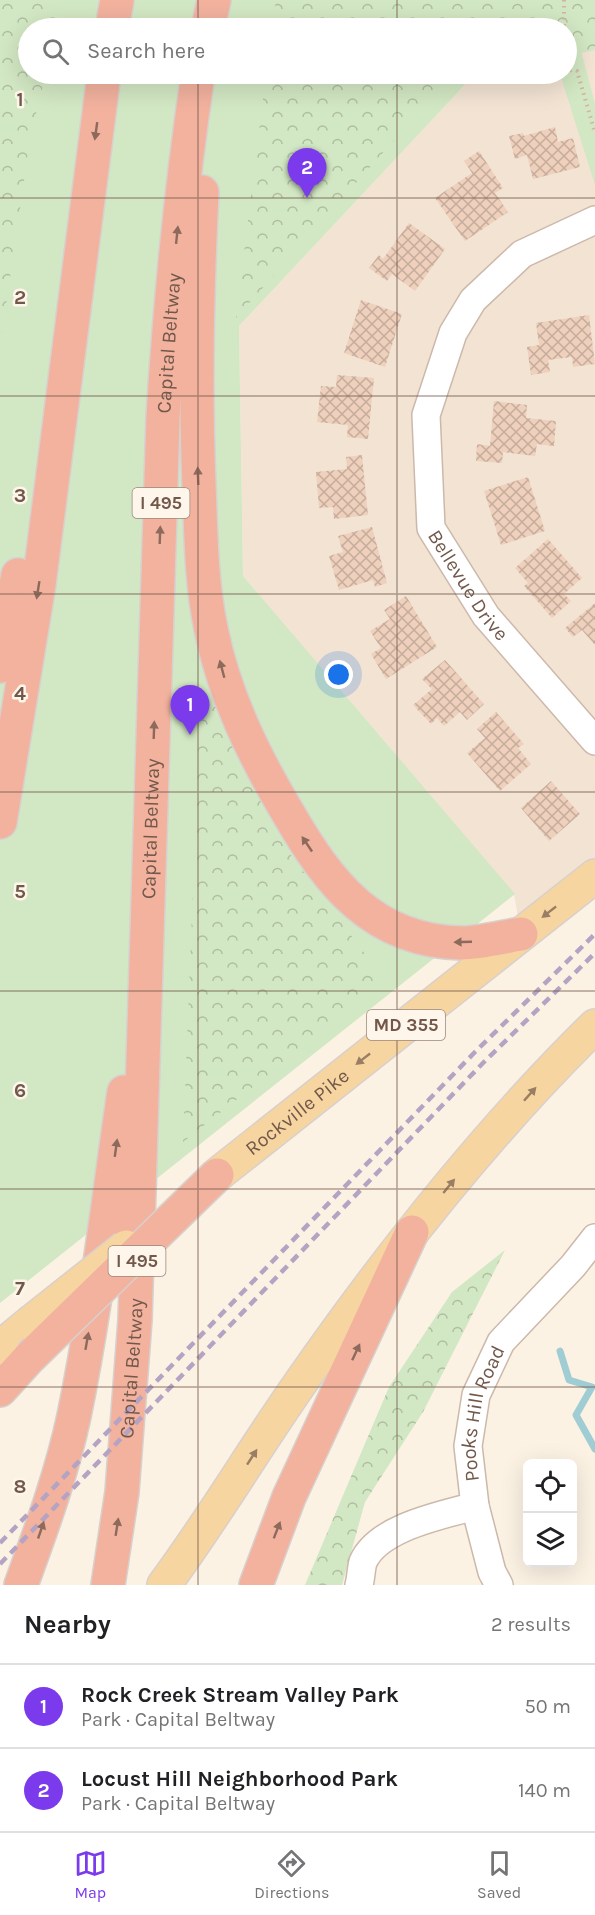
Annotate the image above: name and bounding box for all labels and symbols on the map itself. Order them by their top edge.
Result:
text: 1 [16,88,24,111]
one-way arrow [91,122,100,141]
pin: 2 [288,148,326,198]
one-way arrow [172,226,181,245]
street label: Capital Beltway [152,272,185,414]
text: 2 [14,286,26,309]
one-way arrow [194,467,203,486]
text: 3 [14,484,26,507]
road number: I 495 [132,488,190,518]
one-way arrow [155,525,164,544]
street label: Bellevue Drive [423,525,513,645]
one-way arrow [33,581,42,600]
one-way arrow [217,660,226,678]
your location [324,660,353,689]
text: 4 [14,682,26,705]
pin: 1 [170,686,210,735]
one-way arrow [149,720,158,739]
street label: Capital Beltway [137,758,164,899]
one-way arrow [301,836,312,852]
text: 5 [14,880,26,903]
one-way arrow [541,906,557,919]
one-way arrow [454,937,473,947]
road number: MD 355 [367,1010,445,1040]
one-way arrow [355,1053,371,1066]
street label: Rockville Pike [241,1064,353,1160]
text: 6 [14,1079,26,1102]
one-way arrow [523,1087,537,1101]
one-way arrow [111,1139,120,1158]
one-way arrow [442,1179,455,1194]
road number: I 495 [108,1246,166,1276]
text: 7 [15,1277,25,1300]
street label: Capital Beltway [115,1298,147,1439]
one-way arrow [83,1331,92,1350]
street label: Pooks Hill Road [456,1342,509,1483]
one-way arrow [351,1343,361,1361]
one-way arrow [246,1449,257,1465]
text: 8 [14,1475,26,1498]
one-way arrow [112,1518,121,1537]
one-way arrow [37,1521,46,1539]
one-way arrow [272,1521,282,1539]

